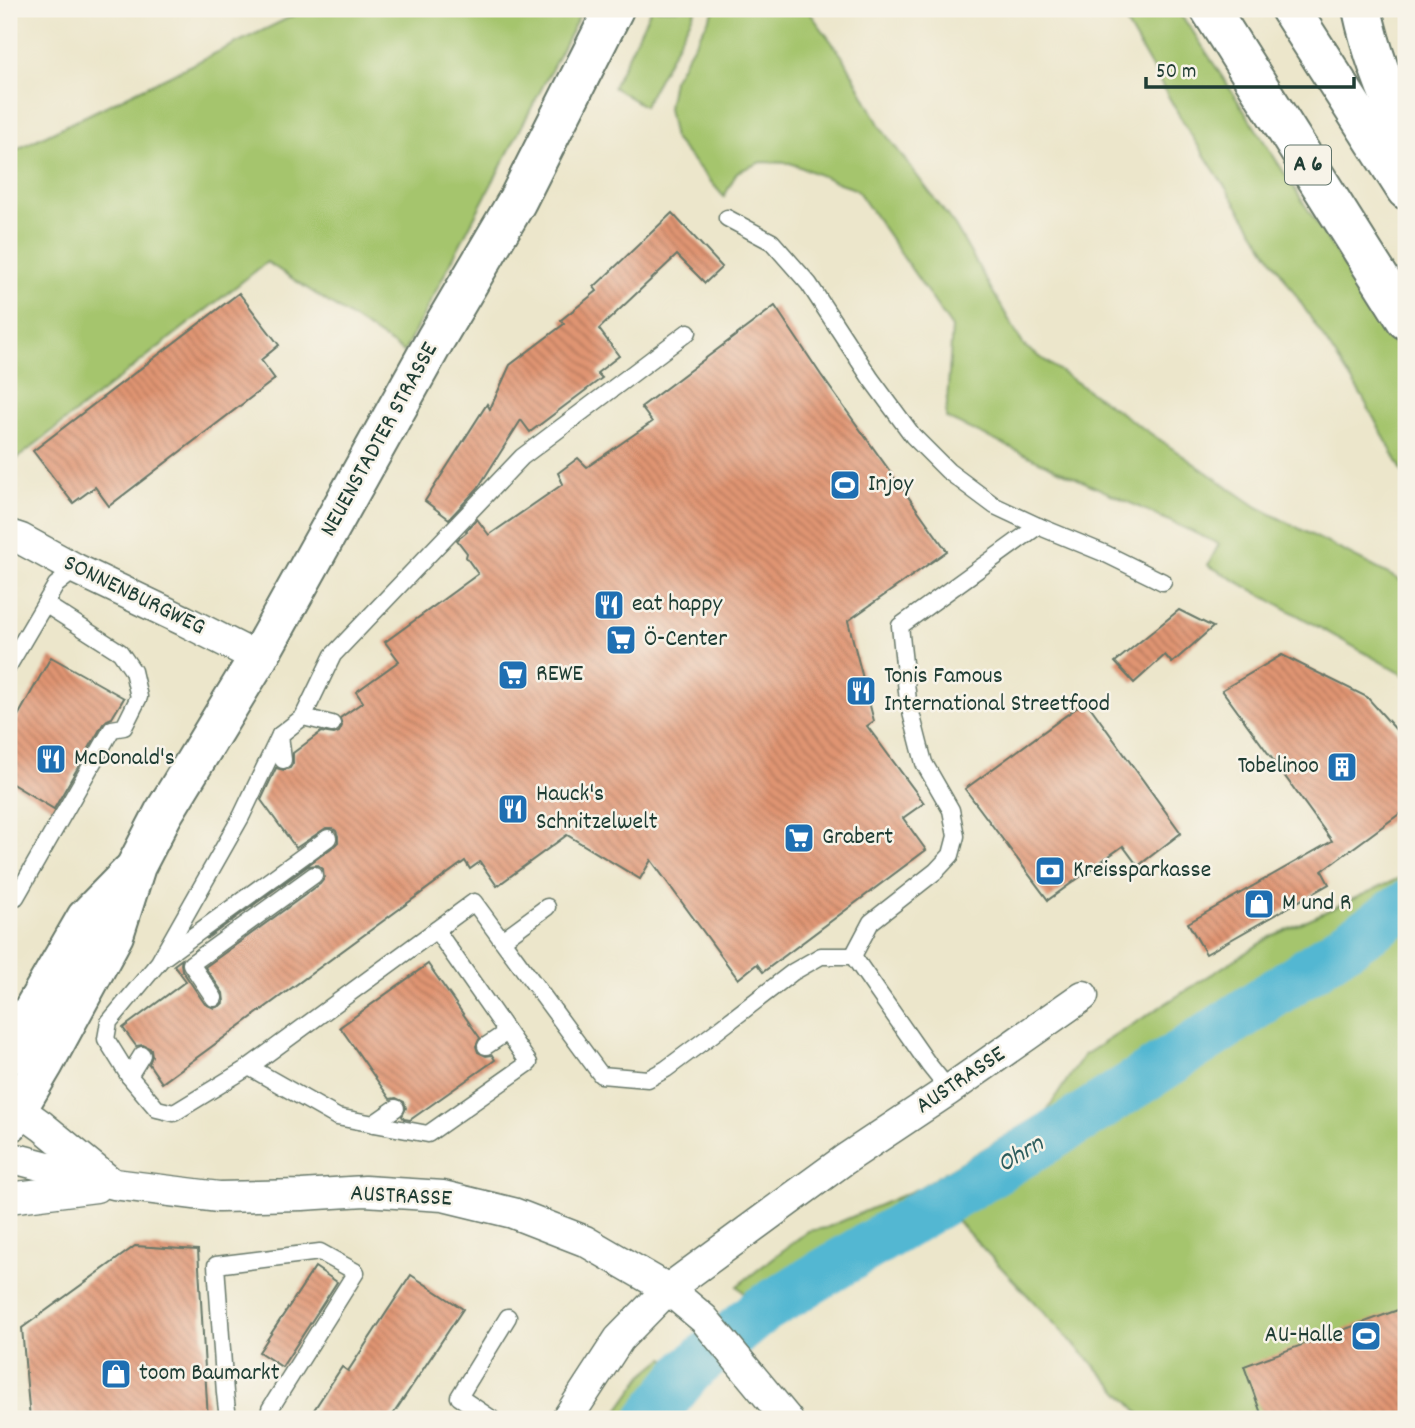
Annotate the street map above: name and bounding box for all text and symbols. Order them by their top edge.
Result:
scale bar [1146,46,1354,90]
text: 50 m [1156,58,1196,88]
road number: A 6 [1285,146,1331,184]
street label: NEUENSTADTER STRASSE [312,337,448,543]
sports icon: Injoy [828,468,862,502]
place label: Injoy [868,468,914,502]
street label: SONNENBURGWEG [57,547,211,645]
restaurant icon: eat happy [592,588,626,622]
place label: eat happy [632,588,724,622]
supermarket icon: Ö-Center [604,623,638,657]
place label: Ö-Center [644,623,727,657]
supermarket icon: REWE [496,658,530,692]
place label: REWE [536,658,583,692]
place label: Tonis Famous International Streetfood [884,660,1110,722]
restaurant icon: Tonis Famous International Streetfood [844,674,878,708]
restaurant icon: McDonald's [34,742,68,776]
place label: McDonald's [74,742,175,776]
place label: Tobelinoo [1237,750,1319,784]
building icon: Tobelinoo [1325,750,1359,784]
place label: Hauck's Schnitzelwelt [536,778,658,840]
restaurant icon: Hauck's Schnitzelwelt [496,792,530,826]
supermarket icon: Grabert [782,821,816,855]
place label: Grabert [822,821,893,855]
bank icon: Kreissparkasse [1033,854,1067,888]
place label: Kreissparkasse [1073,854,1211,888]
shop icon: M und R [1242,887,1276,921]
place label: M und R [1282,887,1351,921]
street label: AUSTRASSE [909,1038,1013,1124]
water label: Ohrn [991,1126,1052,1183]
street label: AUSTRASSE [349,1177,453,1217]
place label: AU-Halle [1265,1319,1343,1353]
sports icon: AU-Halle [1349,1319,1383,1353]
shop icon: toom Baumarkt [99,1357,133,1391]
place label: toom Baumarkt [139,1357,280,1391]

